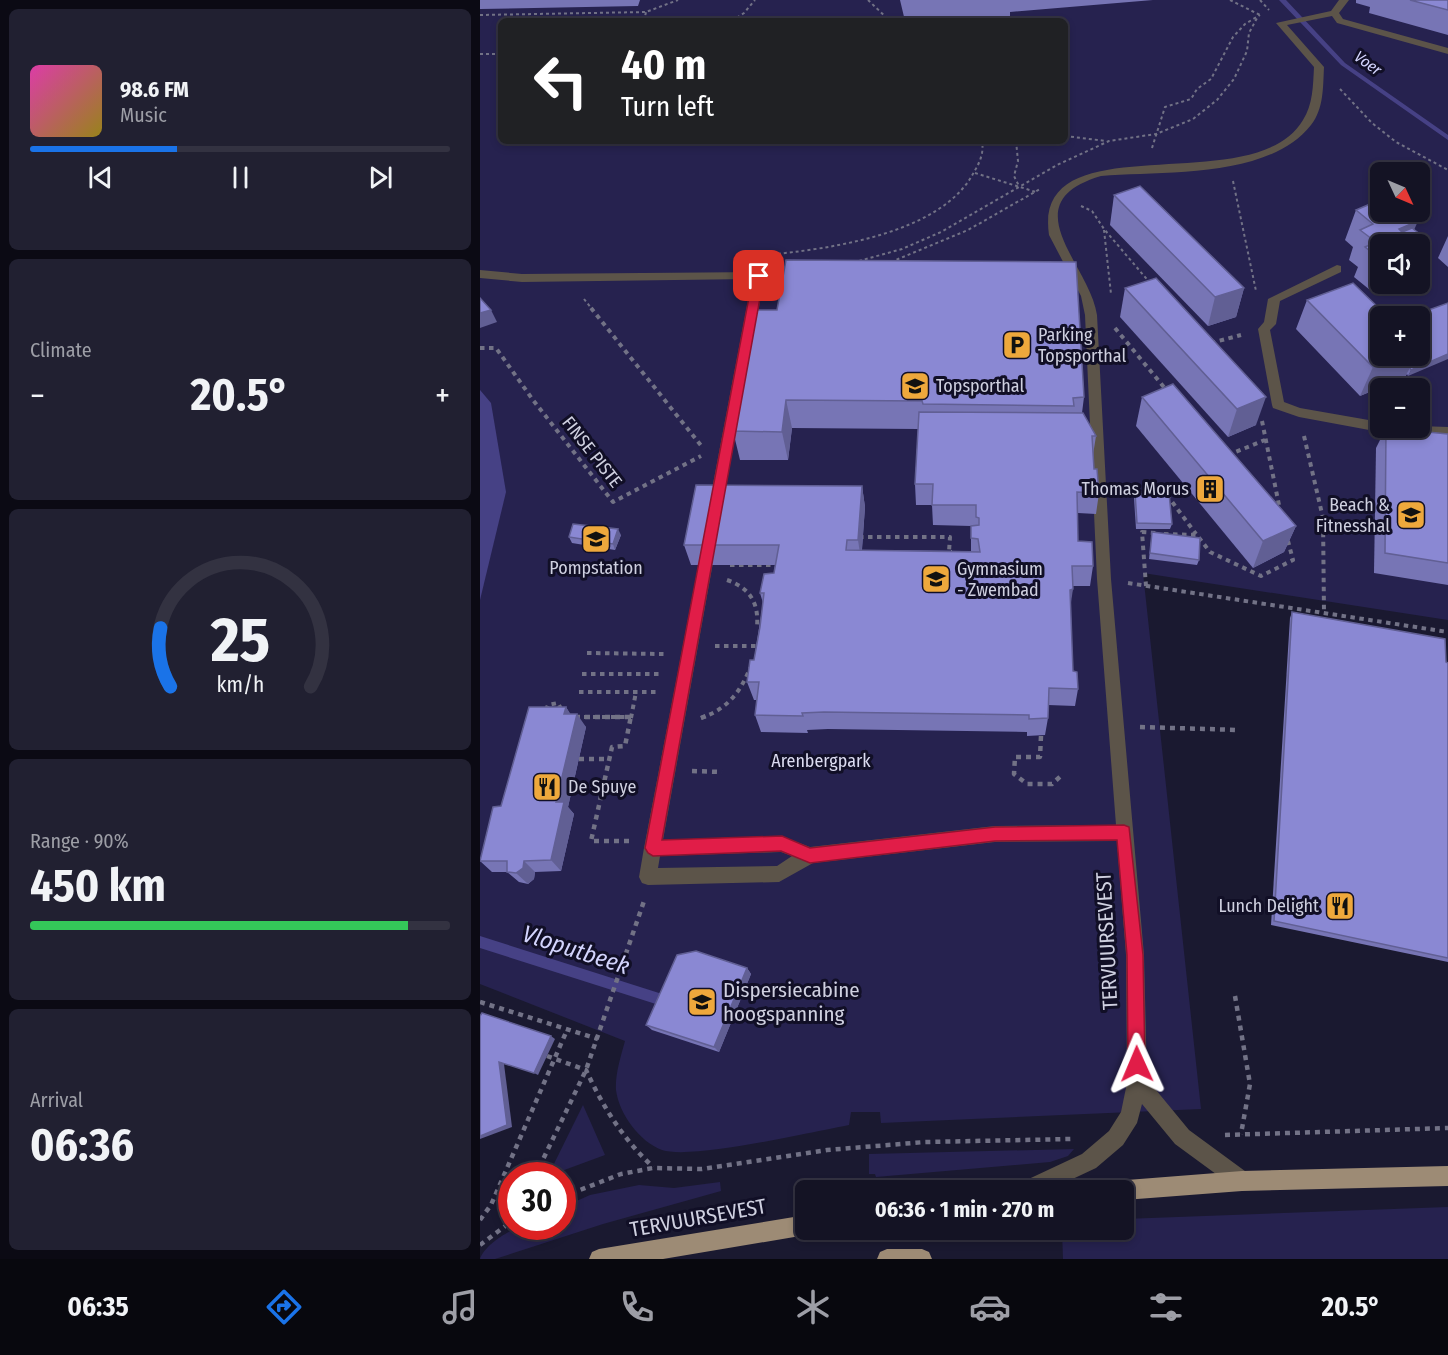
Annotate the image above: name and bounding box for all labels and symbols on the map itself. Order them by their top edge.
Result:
water label: Voer [1351,47,1386,80]
north arrow [1370,162,1430,222]
pin [733,250,784,301]
place label: Parking Topsporthal [1038,324,1126,367]
parking icon: Parking Topsporthal [1001,329,1033,361]
school or university icon: Topsporthal [899,370,931,402]
place label: Topsporthal [936,375,1024,397]
street label: FINSE PISTE [557,412,627,492]
building icon: Thomas Morus [1194,473,1226,505]
place label: Thomas Morus [1082,478,1189,500]
place label: Beach & Fitnesshal [1316,494,1390,537]
school or university icon: Beach & Fitnesshal [1395,499,1427,531]
school or university icon: Pompstation [580,523,612,555]
place label: Pompstation [549,557,643,579]
place label: Gymnasium - Zwembad [957,558,1043,601]
school or university icon: Gymnasium - Zwembad [920,563,952,595]
park label: Arenbergpark [771,750,871,772]
restaurant icon: De Spuye [531,771,563,803]
place label: De Spuye [568,776,636,798]
street label: TERVUURSEVEST [1090,871,1124,1010]
restaurant icon: Lunch Delight [1324,890,1356,922]
place label: Lunch Delight [1219,895,1319,917]
water label: Vloputbeek [519,920,633,980]
place label: Dispersiecabine hoogspanning [723,977,860,1027]
school or university icon: Dispersiecabine hoogspanning [686,986,718,1018]
position arrow [1105,1032,1169,1096]
speed limit sign: 30 [498,1162,576,1240]
street label: TERVUURSEVEST [628,1193,768,1243]

